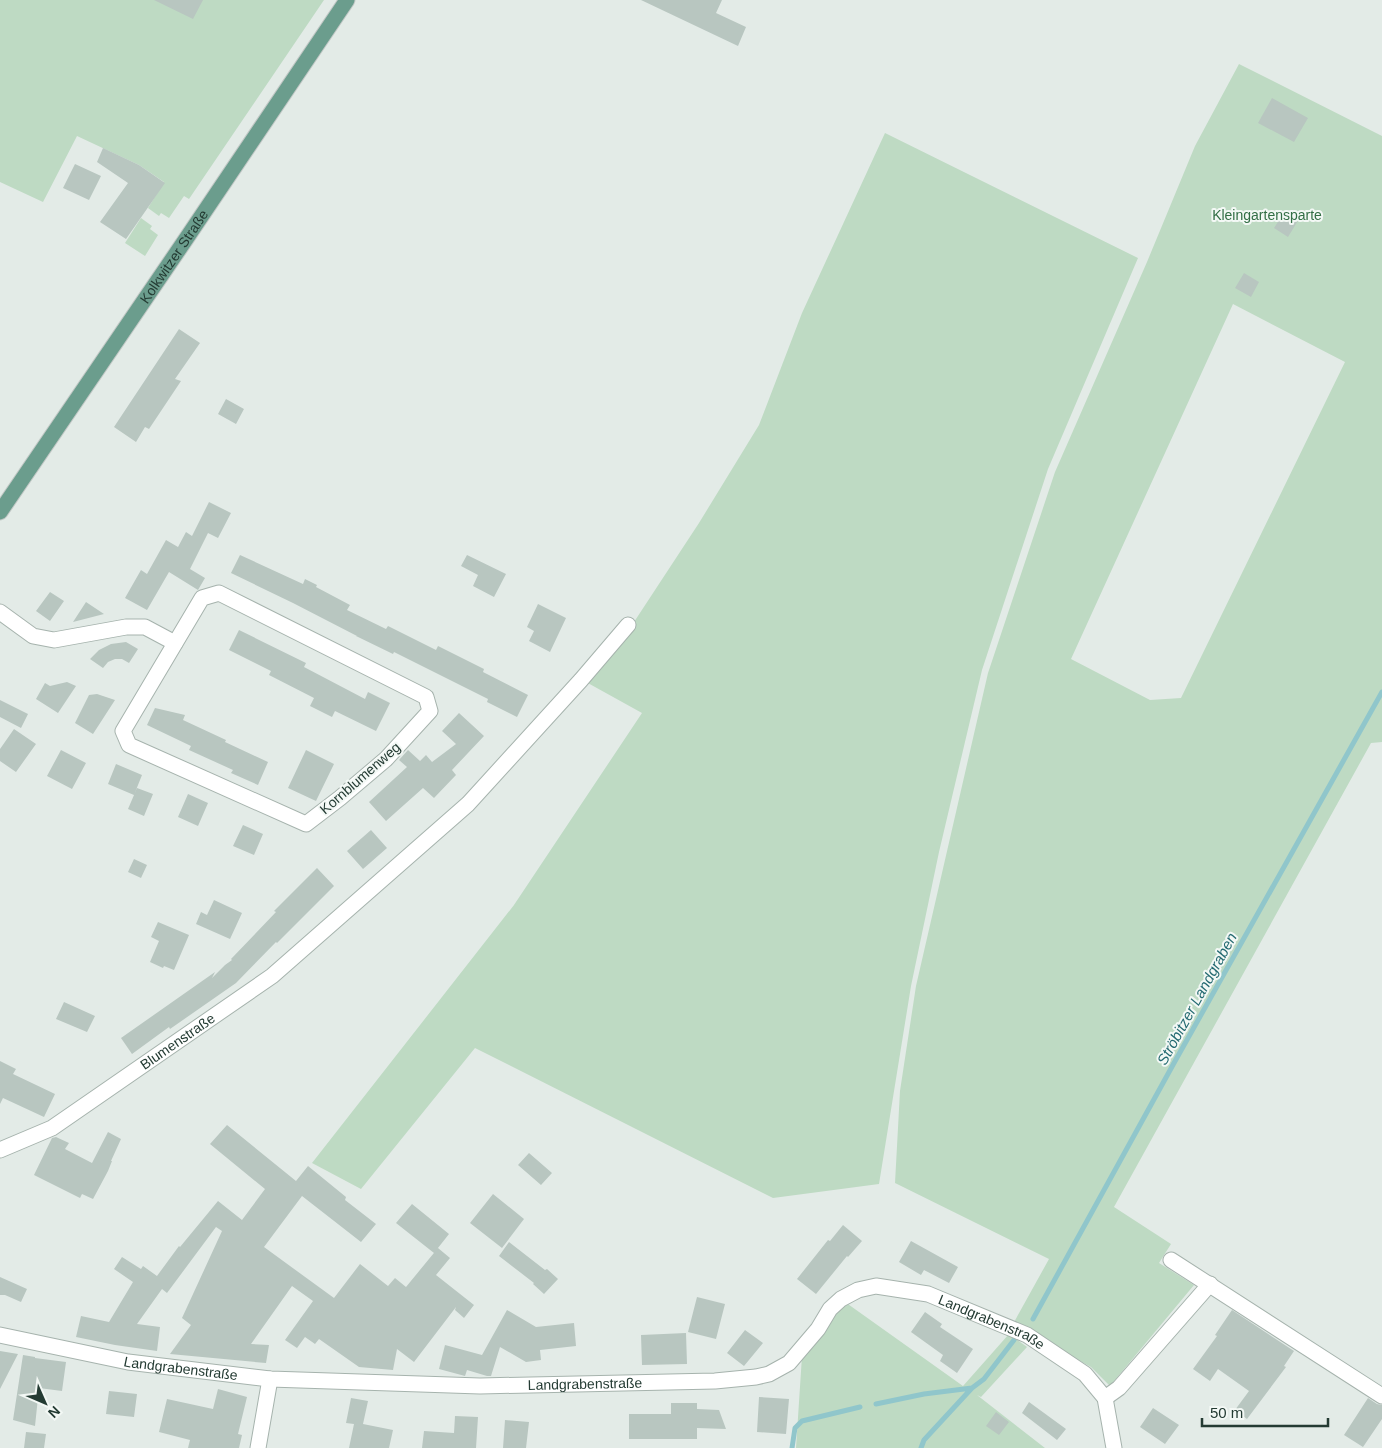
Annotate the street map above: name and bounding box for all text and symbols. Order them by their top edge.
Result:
street label: Kolkwitzer Straße [136,207,212,307]
park label: Kleingartensparte [1212,207,1322,223]
street label: Kornblumenweg [317,739,403,817]
water label: Ströbitzer Landgraben [1153,930,1240,1068]
street label: Blumenstraße [137,1010,218,1073]
street label: Landgrabenstraße [936,1291,1048,1353]
street label: Landgrabenstraße [122,1353,239,1383]
street label: Landgrabenstraße [528,1375,643,1393]
north arrow [20,1378,70,1428]
scale bar [1202,1396,1328,1428]
text: N [45,1403,63,1421]
text: 50 m [1210,1404,1243,1421]

